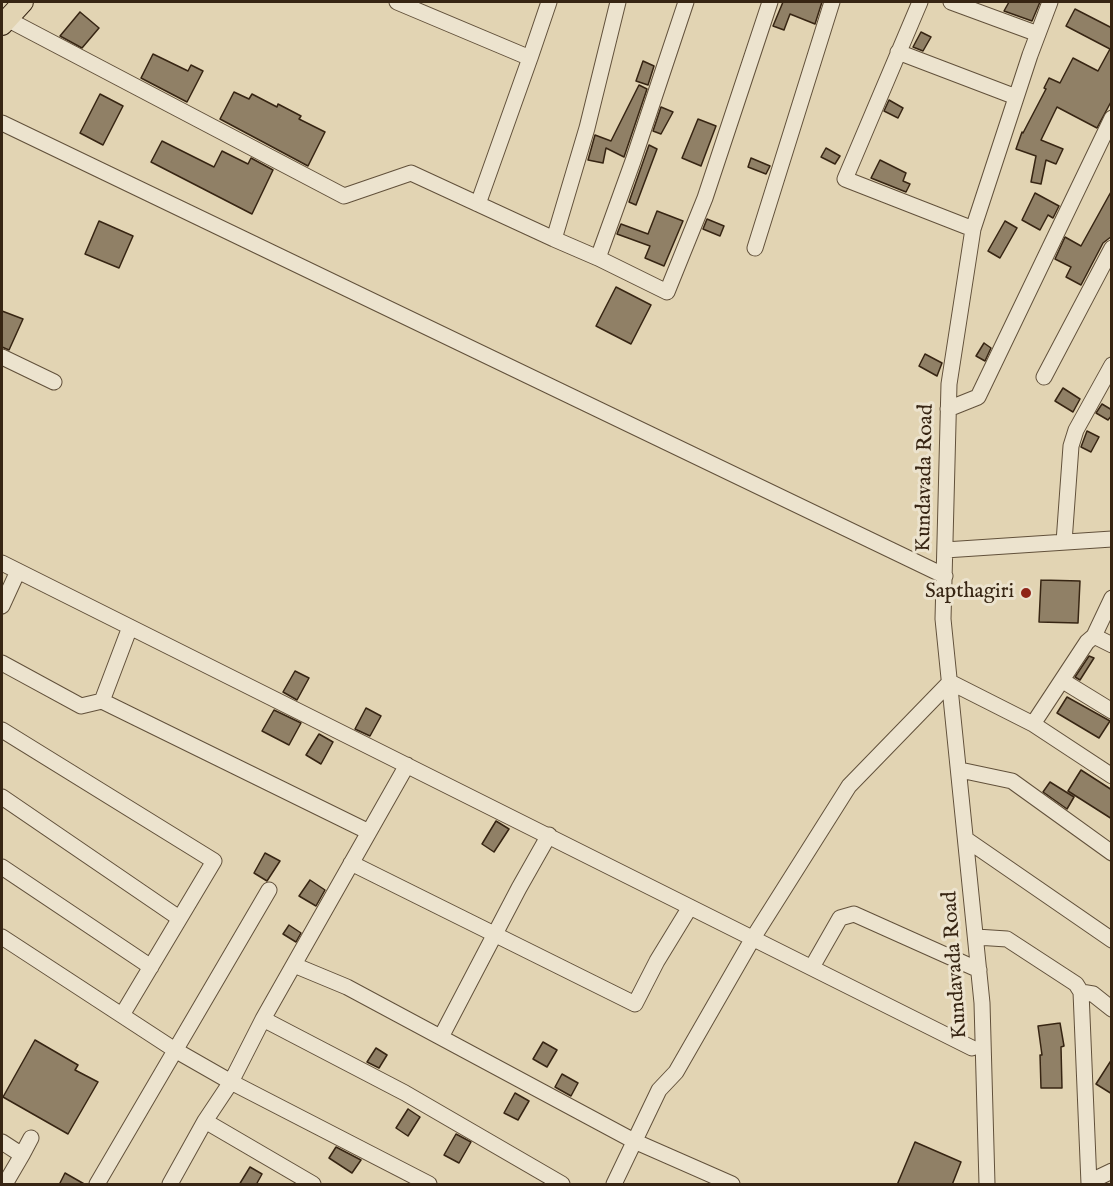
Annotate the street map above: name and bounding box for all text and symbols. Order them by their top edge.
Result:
street label: Kundavada Road [912,404,940,552]
place label: Sapthagiri [925,580,1014,606]
marker: Sapthagiri [1019,586,1033,600]
street label: Kundavada Road [938,890,974,1040]

